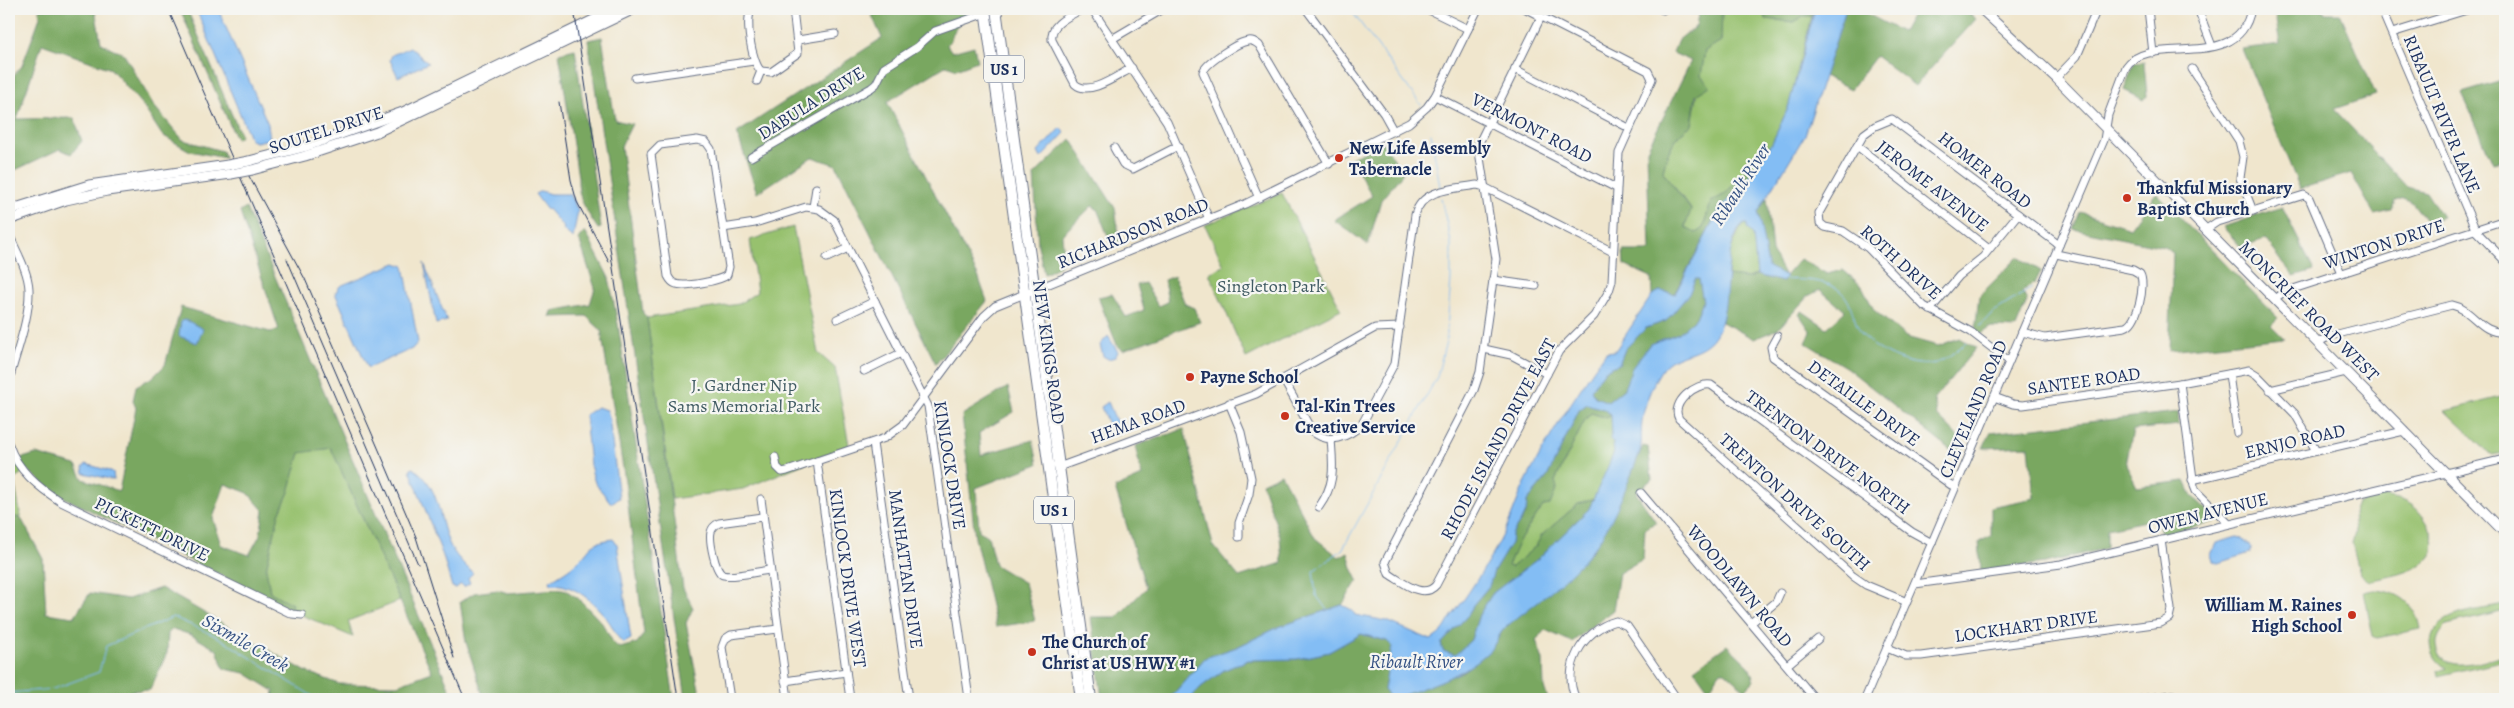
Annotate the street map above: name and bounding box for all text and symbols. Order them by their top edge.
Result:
street label: RIBAULT RIVER LANE [2398,31,2486,197]
road number: US 1 [984,56,1024,82]
street label: DABULA DRIVE [753,61,869,145]
street label: VERMONT ROAD [1467,87,1596,169]
street label: SOUTEL DRIVE [266,100,386,160]
street label: HOMER ROAD [1933,126,2037,214]
street label: JEROME AVENUE [1872,135,1994,237]
place label: New Life Assembly Tabernacle [1349,136,1491,181]
water label: Ribault River [1705,137,1778,231]
marker: New Life Assembly Tabernacle [1333,152,1345,164]
place label: Thankful Missionary Baptist Church [2137,176,2292,221]
street label: RICHARDSON ROAD [1054,192,1212,274]
marker: Thankful Missionary Baptist Church [2121,192,2133,204]
street label: WINTON DRIVE [2319,213,2448,275]
street label: ROTH DRIVE [1855,219,1947,305]
street label: MONCRIEF ROAD WEST [2234,236,2385,387]
park label: Singleton Park [1217,274,1325,298]
street label: NEW KINGS ROAD [1027,278,1071,426]
street label: RHODE ISLAND DRIVE EAST [1435,334,1561,544]
street label: CLEVELAND ROAD [1933,336,2013,482]
street label: DETAILLE DRIVE [1803,354,1925,452]
street label: SANTEE ROAD [2026,361,2142,401]
place label: Payne School [1200,365,1299,389]
marker: Payne School [1184,371,1196,383]
park label: J. Gardner Nip Sams Memorial Park [668,373,820,418]
street label: TRENTON DRIVE NORTH [1741,384,1915,520]
street label: HEMA ROAD [1087,393,1189,449]
place label: Tal-Kin Trees Creative Service [1295,394,1416,439]
street label: KINLOCK DRIVE [928,399,972,531]
marker: Tal-Kin Trees Creative Service [1279,410,1291,422]
street label: ERNJO ROAD [2242,418,2348,464]
street label: TRENTON DRIVE SOUTH [1714,428,1876,576]
street label: OWEN AVENUE [2145,486,2271,540]
street label: KINLOCK DRIVE WEST [824,487,872,669]
street label: MANHATTAN DRIVE [883,488,929,650]
street label: PICKETT DRIVE [91,491,213,567]
road number: US 1 [1034,496,1074,524]
street label: WOODLAWN ROAD [1681,519,1798,652]
place label: William M. Raines High School [2204,593,2342,638]
street label: LOCKHART DRIVE [1953,604,2099,648]
water label: Sixmile Creek [197,607,294,678]
marker: William M. Raines High School [2346,609,2358,621]
place label: The Church of Christ at US HWY #1 [1042,630,1196,675]
marker: The Church of Christ at US HWY #1 [1026,646,1038,658]
water label: Ribault River [1370,649,1464,675]

